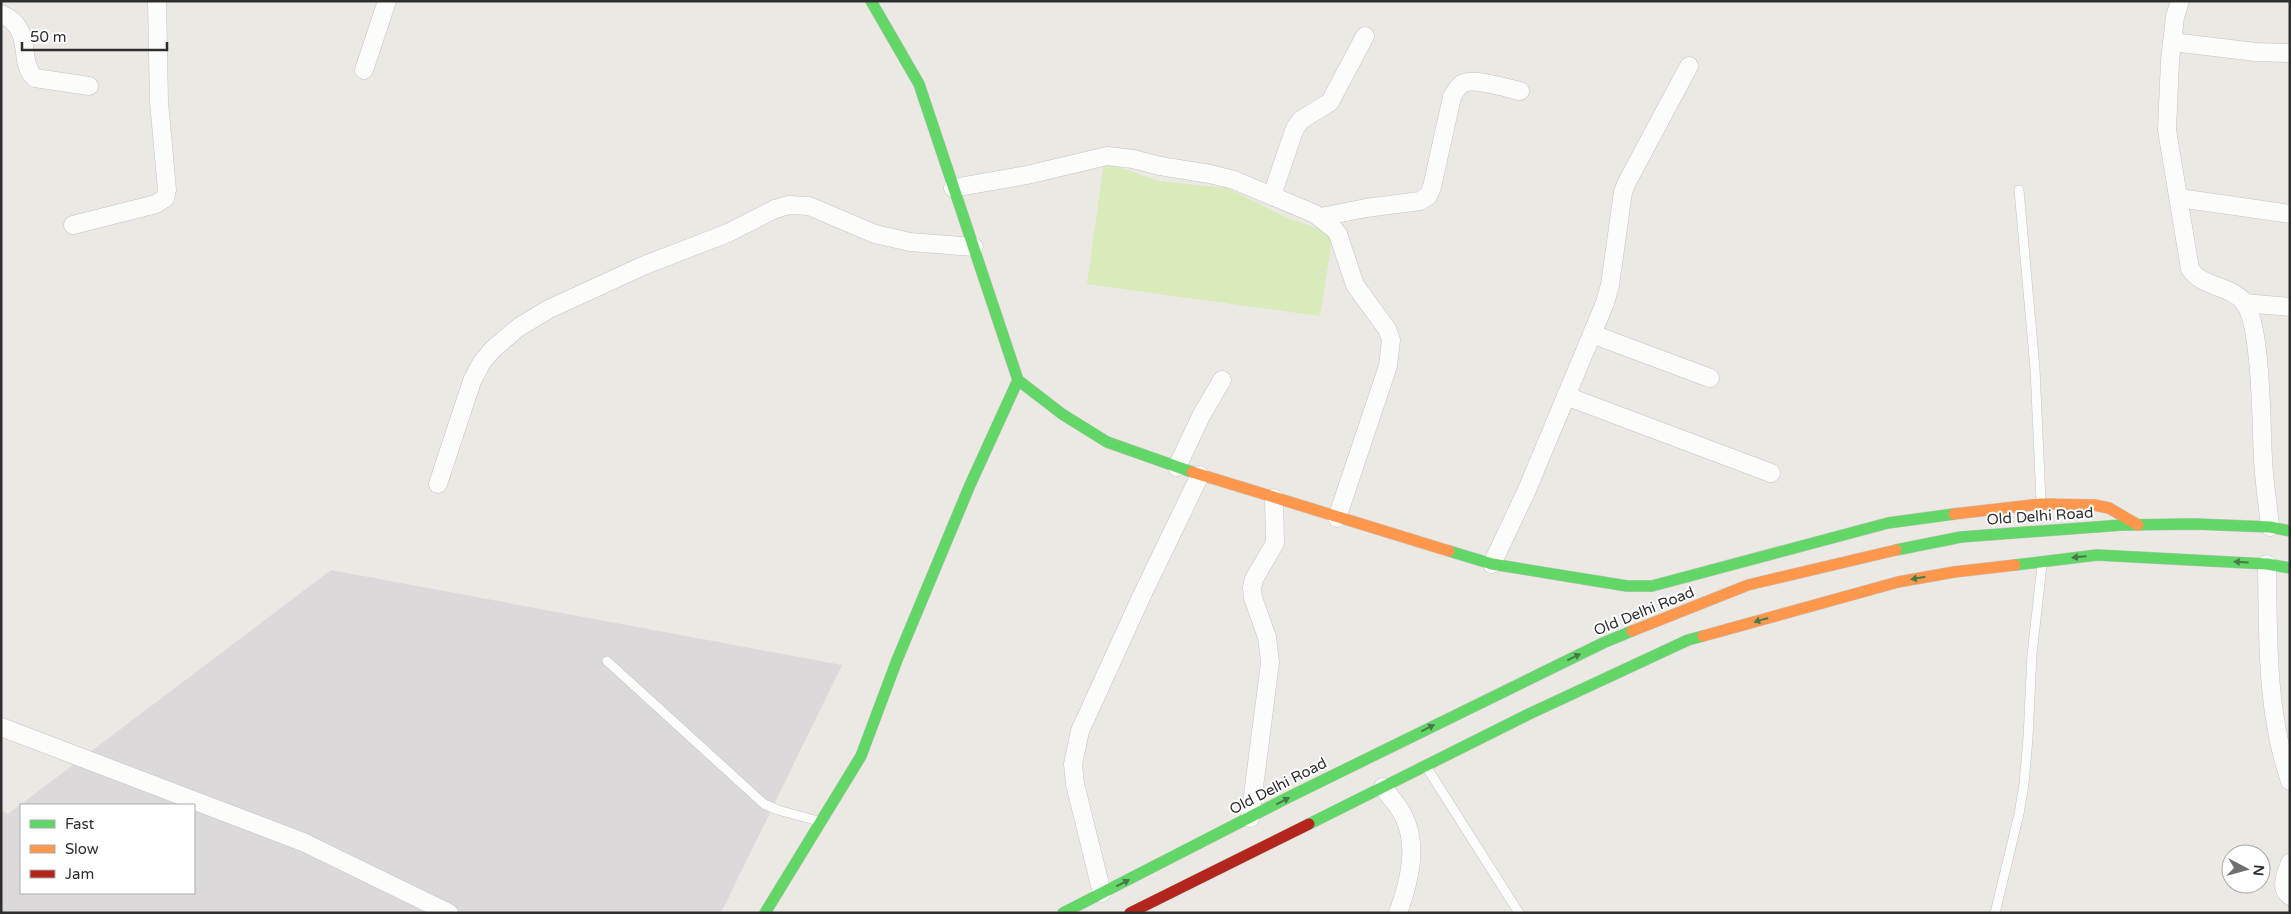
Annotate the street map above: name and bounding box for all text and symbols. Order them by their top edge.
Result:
scale bar [22,20,168,52]
text: 50 m [30,28,67,46]
street label: Old Delhi Road [1986,503,2094,529]
one-way arrow [2071,553,2087,561]
one-way arrow [2233,558,2249,566]
one-way arrow [1910,575,1926,583]
street label: Old Delhi Road [1591,583,1697,639]
one-way arrow [1753,616,1768,624]
one-way arrow [1567,652,1581,660]
one-way arrow [1421,724,1435,732]
street label: Old Delhi Road [1226,754,1330,818]
one-way arrow [1275,797,1290,805]
legend [20,804,195,894]
text: Fast [65,815,95,833]
text: Slow [65,840,99,858]
north arrow [2221,844,2271,894]
text: N [2249,864,2267,877]
text: Jam [65,865,94,883]
one-way arrow [1115,879,1130,887]

